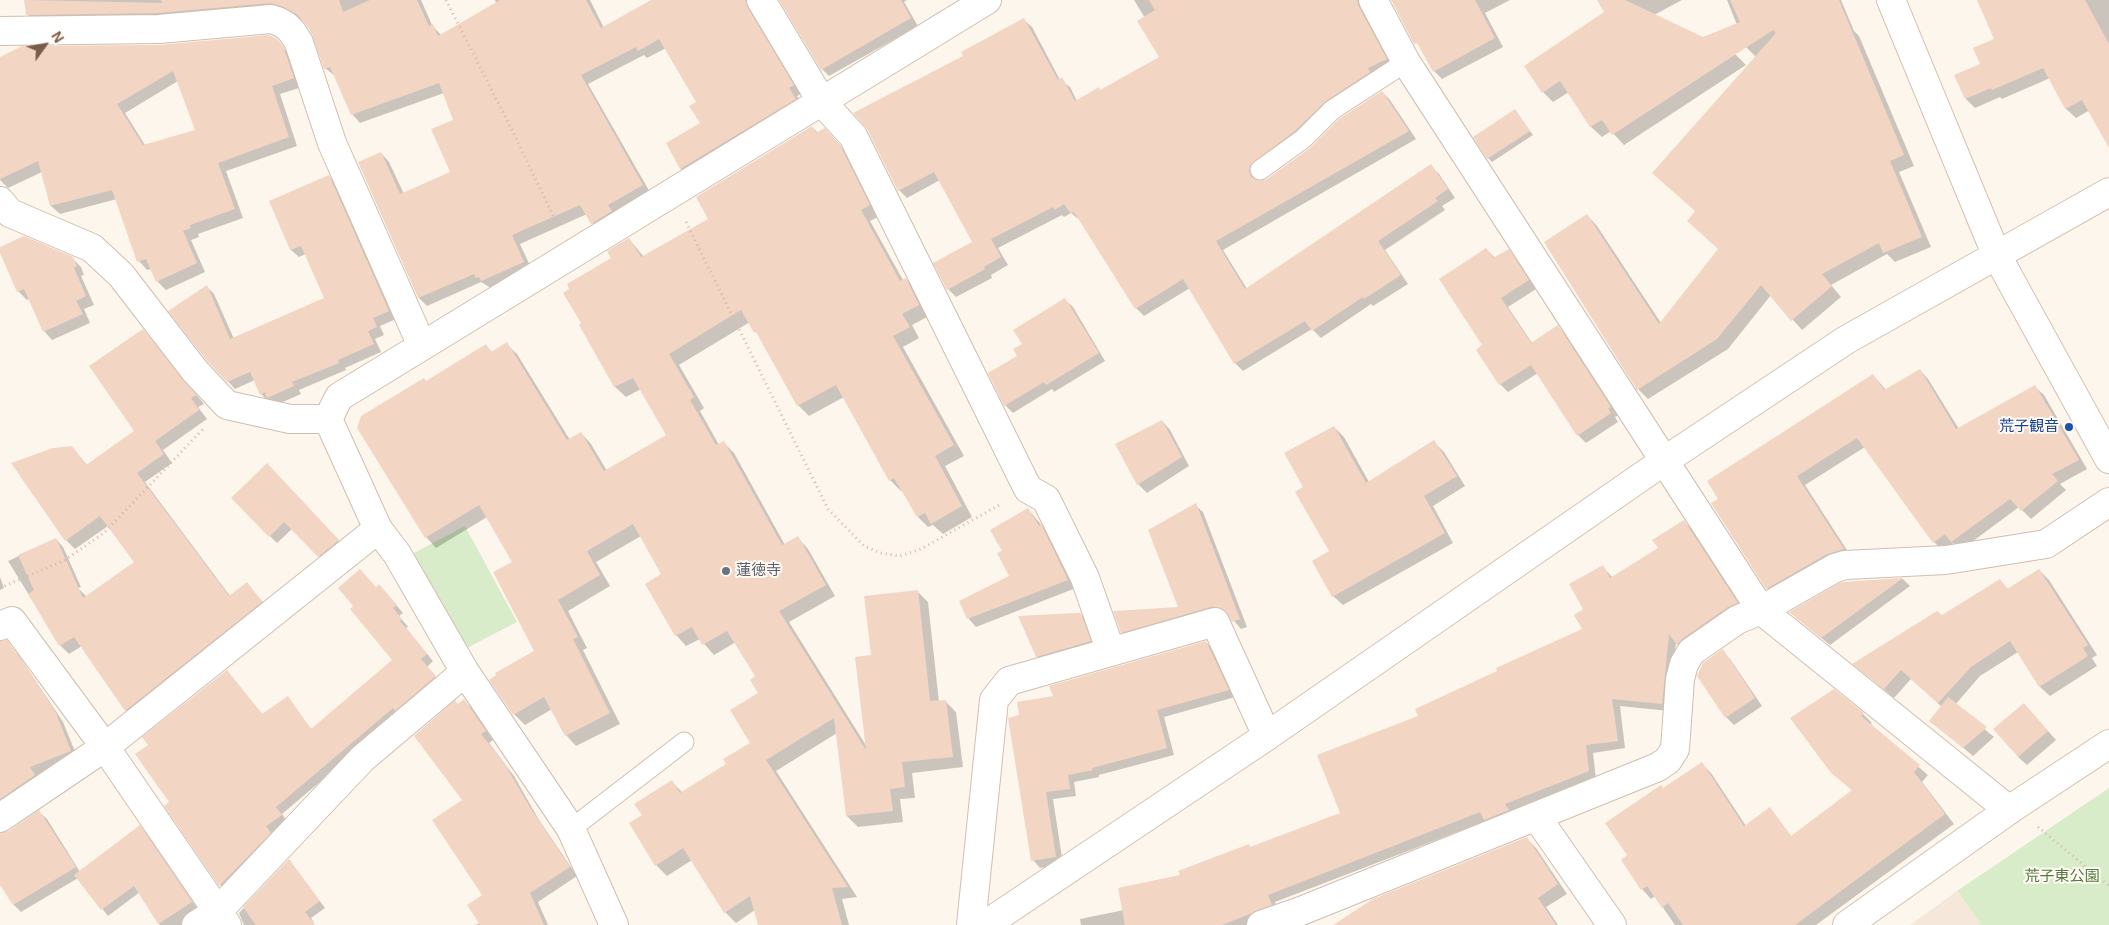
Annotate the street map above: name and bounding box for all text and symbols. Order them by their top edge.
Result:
north arrow [20,20,70,70]
text: N [48,29,67,46]
place label: 荒子観音 [1999,418,2059,436]
marker: 荒子観音 [2063,421,2075,433]
place label: 蓮徳寺 [736,562,781,580]
marker: 蓮徳寺 [720,565,732,577]
park label: 荒子東公園 [2025,868,2099,886]

